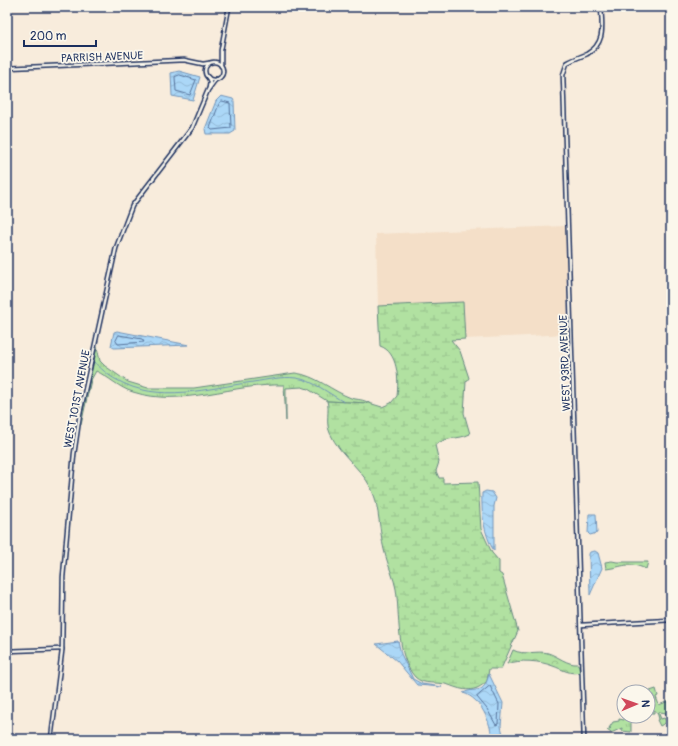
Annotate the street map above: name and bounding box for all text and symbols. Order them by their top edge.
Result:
scale bar [24,22,96,48]
text: 200 m [30,29,67,44]
street label: PARRISH AVENUE [61,49,144,65]
street label: WEST 93RD AVENUE [557,314,573,411]
street label: WEST 101ST AVENUE [61,349,93,449]
north arrow [616,684,656,724]
text: N [639,700,652,708]

